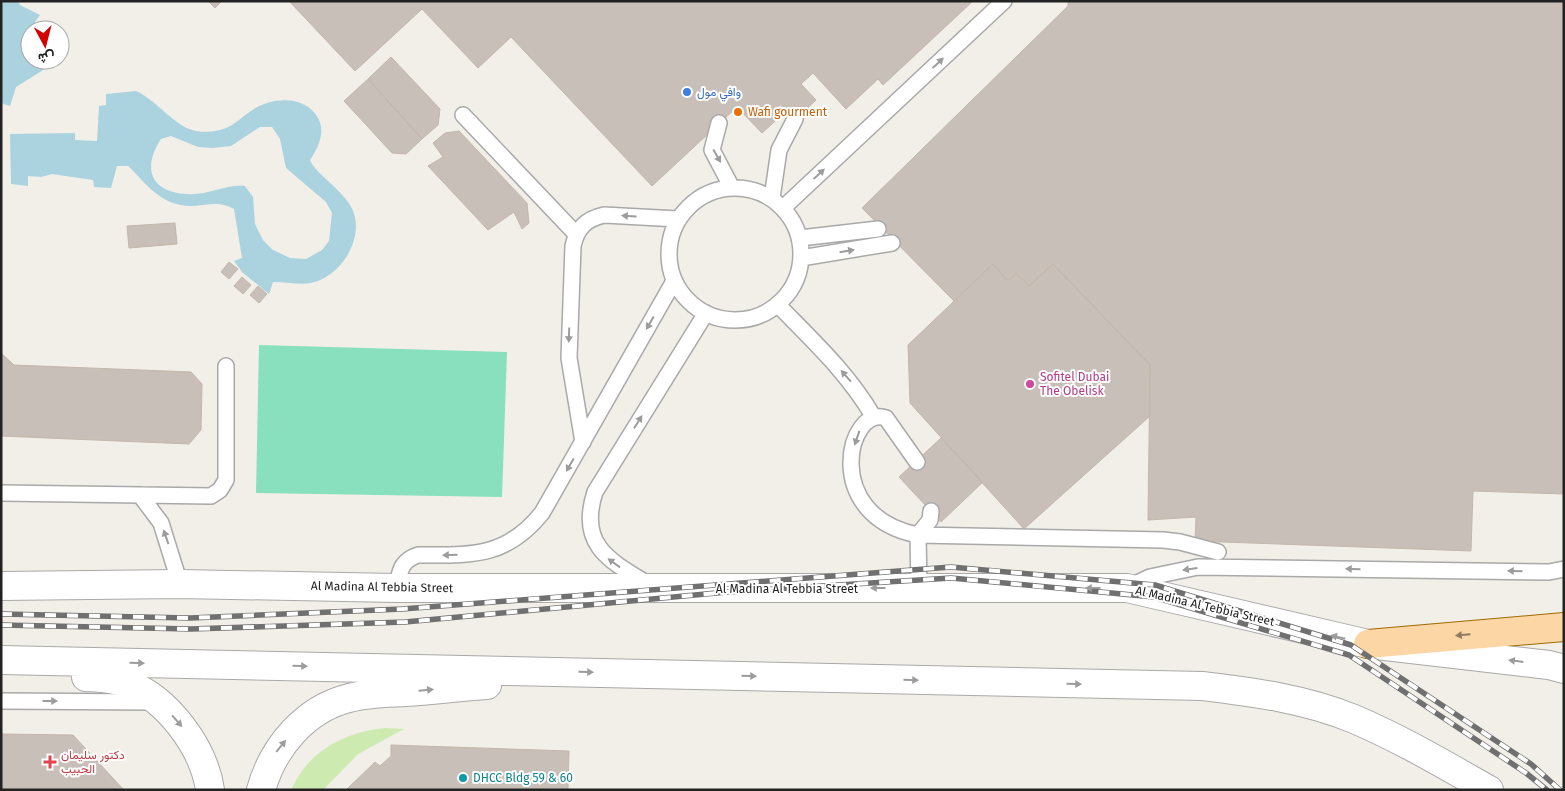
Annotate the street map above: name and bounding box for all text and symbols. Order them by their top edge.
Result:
north arrow [20,20,70,70]
text: ش [37,48,56,67]
one-way arrow [931,57,943,69]
place label: وافي مول [697,85,741,102]
marker: وافي مول [681,86,693,98]
place label: Wafi gourment [748,105,828,119]
marker: Wafi gourment [732,106,744,118]
one-way arrow [713,149,721,164]
one-way arrow [813,168,825,180]
one-way arrow [621,212,637,220]
one-way arrow [839,246,855,254]
one-way arrow [646,316,654,331]
one-way arrow [565,327,573,343]
one-way arrow [840,370,852,382]
place label: Sofitel Dubai The Obelisk [1040,370,1109,398]
marker: Sofitel Dubai The Obelisk [1024,378,1036,390]
one-way arrow [634,416,643,429]
one-way arrow [853,431,861,446]
one-way arrow [566,457,574,472]
one-way arrow [162,529,170,544]
one-way arrow [441,551,457,559]
one-way arrow [607,558,621,568]
one-way arrow [1182,565,1198,573]
one-way arrow [1345,565,1361,573]
one-way arrow [1507,567,1523,575]
street label: Al Madina Al Tebbia Street [311,579,454,595]
street label: Al Madina Al Tebbia Street [716,582,859,596]
street label: Al Madina Al Tebbia Street [1134,583,1277,629]
one-way arrow [870,584,886,592]
one-way arrow [1085,584,1101,592]
one-way arrow [1455,631,1471,639]
one-way arrow [1330,633,1345,641]
one-way arrow [1508,657,1524,665]
one-way arrow [130,659,146,667]
one-way arrow [292,662,308,670]
one-way arrow [579,668,595,676]
one-way arrow [741,672,757,680]
one-way arrow [904,676,920,684]
one-way arrow [1066,680,1082,688]
one-way arrow [418,686,434,694]
one-way arrow [42,697,58,705]
one-way arrow [171,714,182,727]
one-way arrow [276,739,286,753]
place label: دكتور سليمان الحبيب [61,748,125,776]
marker: دكتور سليمان الحبيب [43,755,57,769]
place label: DHCC Bldg 59 & 60 [473,771,573,785]
marker: DHCC Bldg 59 & 60 [457,772,469,784]

